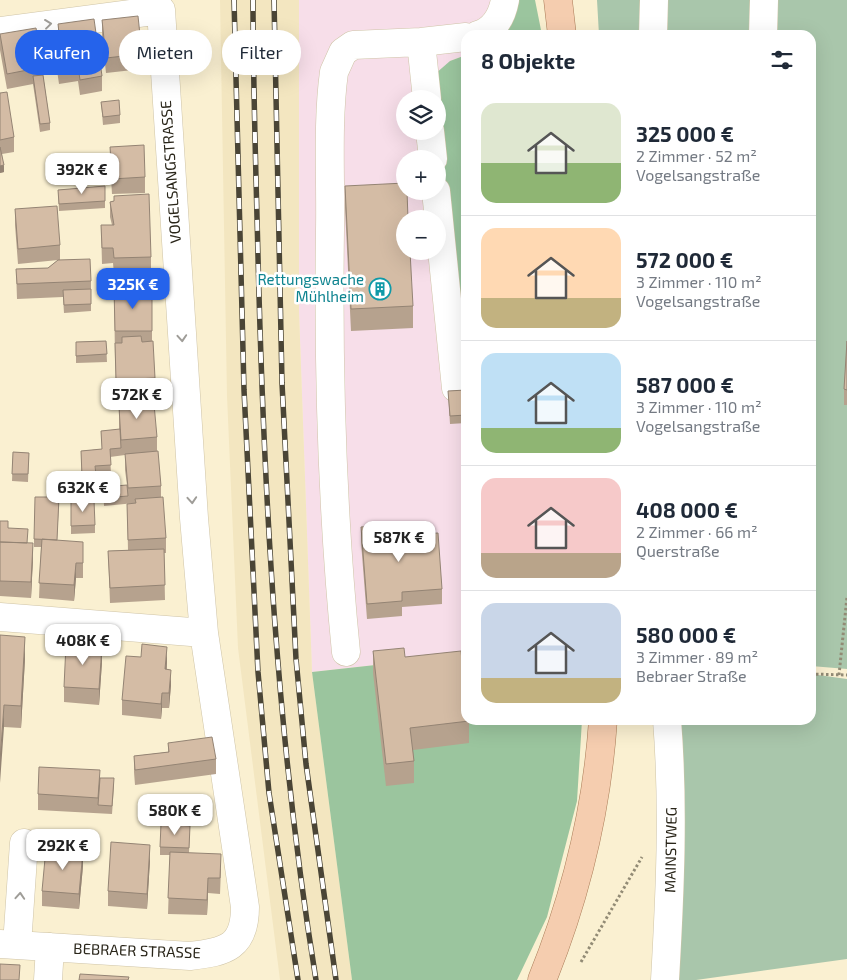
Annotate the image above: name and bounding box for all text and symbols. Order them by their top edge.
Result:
one-way arrow [45,19,53,30]
chip: Kaufen [15,30,109,75]
chip: Mieten [119,30,212,75]
chip: Filter [222,30,301,75]
icon: filters [768,46,796,74]
text: 8 Objekte [481,48,575,73]
map controls [396,90,446,260]
button: layers [396,90,446,140]
street label: VOGELSANGSTRASSE [156,100,184,244]
text: 325 000 € [636,121,734,146]
icon: home [521,123,581,183]
text: 2 Zimmer · 52 m² [636,146,757,165]
button: + [396,150,446,200]
pin: 392K € [41,152,123,195]
text: 392K € [56,159,108,178]
text: Vogelsangstraße [636,165,760,184]
button: − [396,210,446,260]
text: 572 000 € [636,247,733,272]
icon: home [521,248,581,308]
pin: 325K € [92,268,174,310]
place label: Rettungswache Mühlheim [257,270,364,305]
text: 3 Zimmer · 110 m² [636,272,762,291]
text: 325K € [108,274,158,293]
building icon: Rettungswache Mühlheim [368,277,392,301]
text: Vogelsangstraße [636,291,760,310]
one-way arrow [176,334,187,342]
text: 587 000 € [636,372,734,397]
icon: home [521,373,581,433]
pin: 572K € [96,378,178,420]
text: 572K € [112,384,162,403]
text: 3 Zimmer · 110 m² [636,397,762,416]
text: Vogelsangstraße [636,416,760,435]
pin: 632K € [42,470,124,513]
text: 632K € [57,477,109,496]
one-way arrow [187,496,198,504]
text: 408 000 € [636,497,738,522]
icon: home [521,498,581,558]
pin: 587K € [358,520,440,563]
text: 2 Zimmer · 66 m² [636,522,758,541]
text: 587K € [374,527,424,546]
text: Querstraße [636,541,720,560]
text: 580 000 € [636,622,736,647]
icon: home [521,623,581,683]
pin: 408K € [42,624,124,666]
text: 408K € [56,630,110,649]
text: 3 Zimmer · 89 m² [636,647,758,666]
text: Bebraer Straße [636,666,747,685]
pin: 580K € [134,794,216,836]
text: 580K € [149,800,201,819]
street label: MAINSTWEG [660,807,680,893]
pin: 292K € [22,828,104,871]
text: 292K € [37,835,89,854]
one-way arrow [15,892,26,900]
street label: BEBRAER STRASSE [73,939,201,961]

